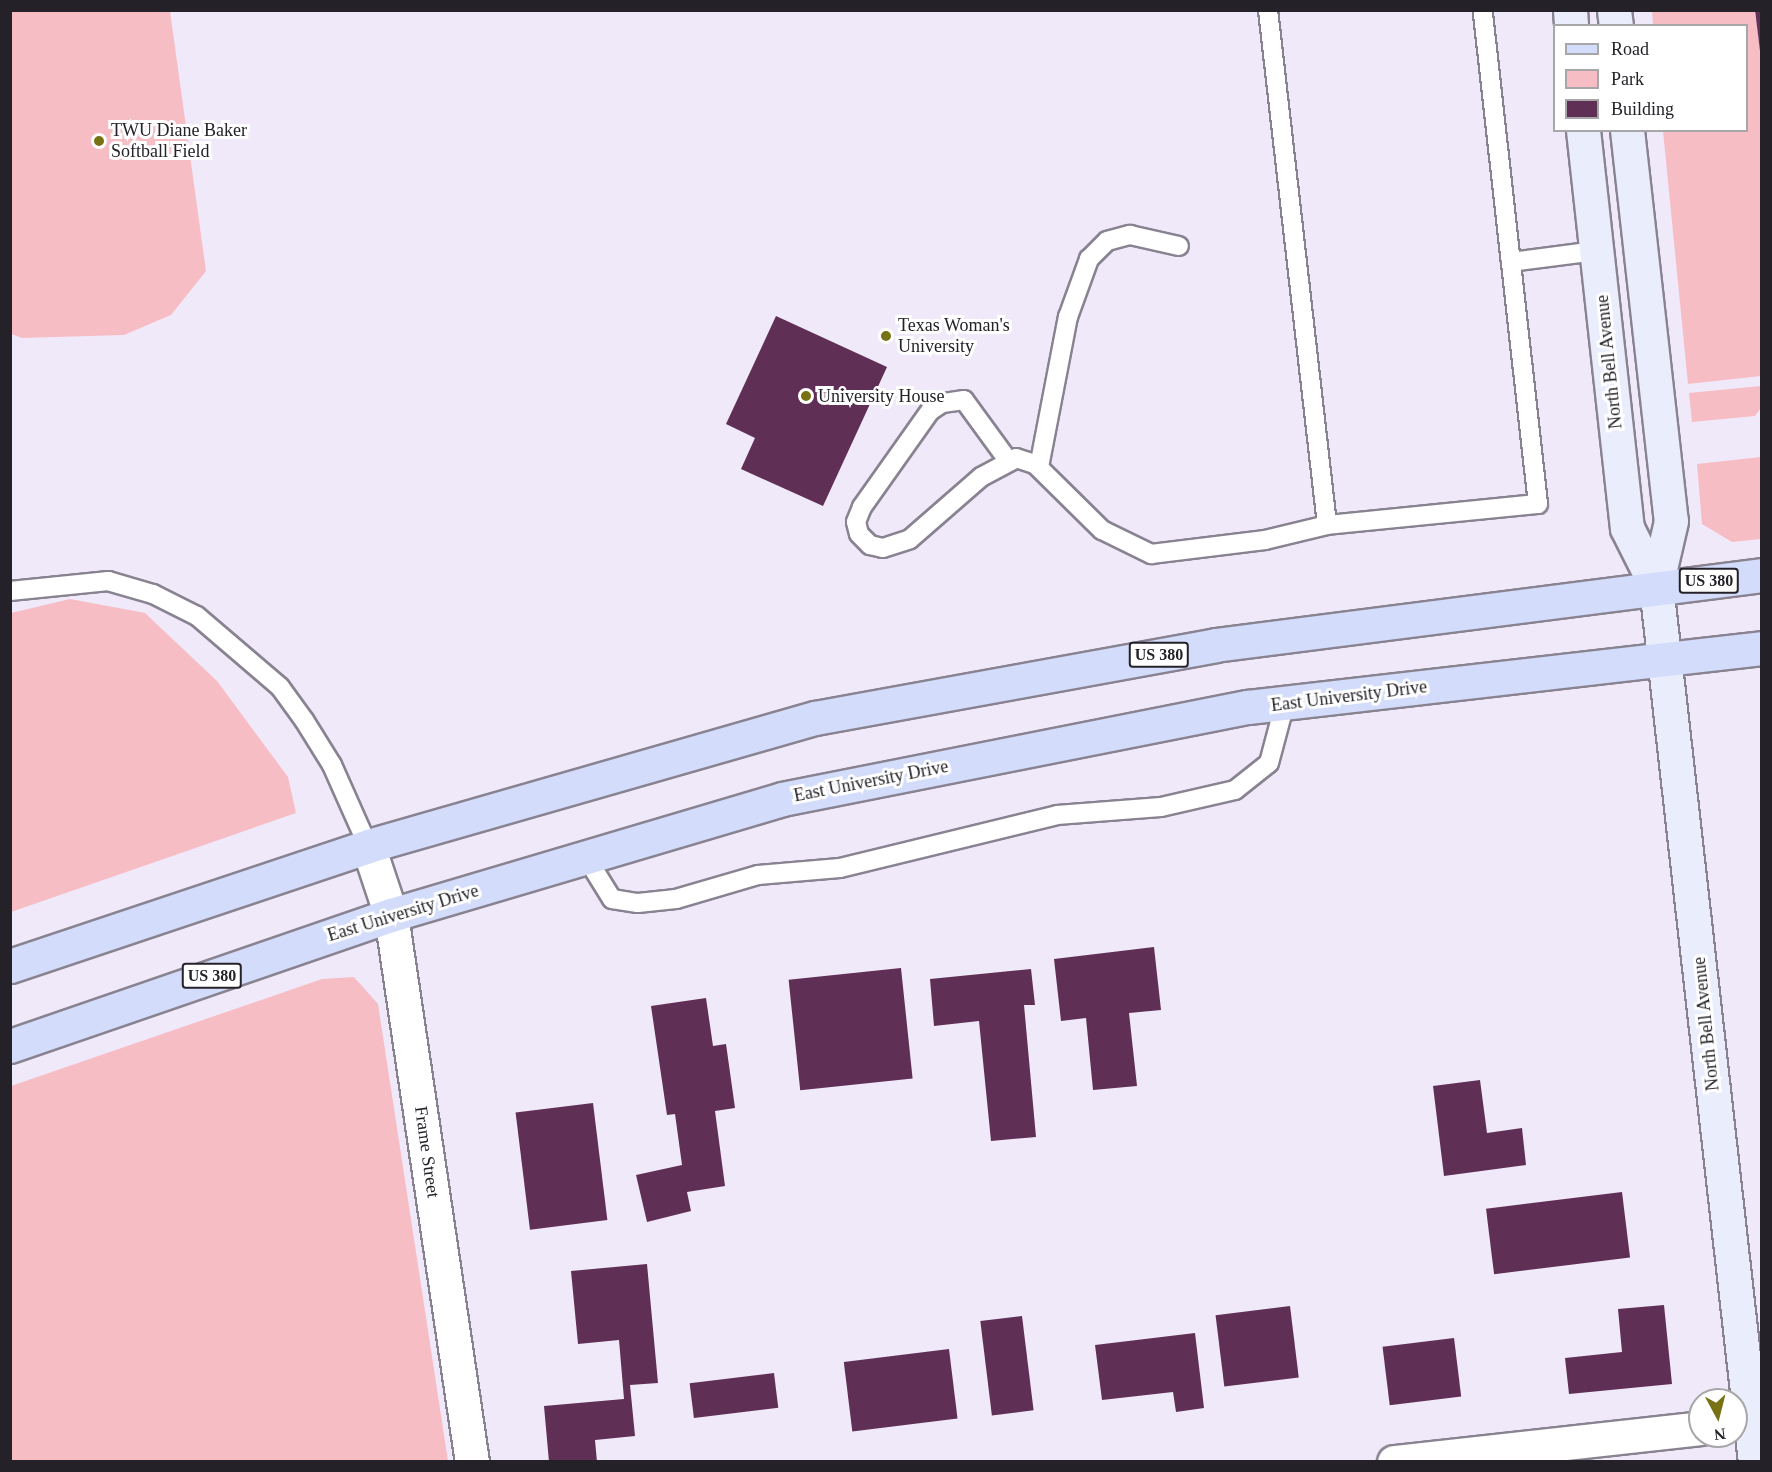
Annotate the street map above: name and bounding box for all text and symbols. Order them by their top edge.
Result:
legend [1553,24,1748,132]
text: Road [1611,39,1649,59]
text: Park [1611,69,1644,89]
text: Building [1611,99,1674,119]
place label: TWU Diane Baker Softball Field [111,120,247,162]
marker: TWU Diane Baker Softball Field [92,134,106,148]
street label: North Bell Avenue [1591,293,1627,431]
place label: Texas Woman's University [898,315,1010,358]
marker: Texas Woman's University [879,329,893,343]
place label: University House [818,385,944,407]
marker: University House [799,389,813,403]
road number: US 380 [1678,568,1740,594]
road number: US 380 [1128,642,1190,668]
street label: East University Drive [1270,676,1428,716]
street label: East University Drive [792,755,950,807]
street label: East University Drive [325,880,481,946]
street label: North Bell Avenue [1688,955,1724,1093]
road number: US 380 [180,963,244,989]
street label: Frame Street [410,1105,444,1199]
north arrow [1688,1388,1748,1448]
text: N [1713,1425,1727,1444]

